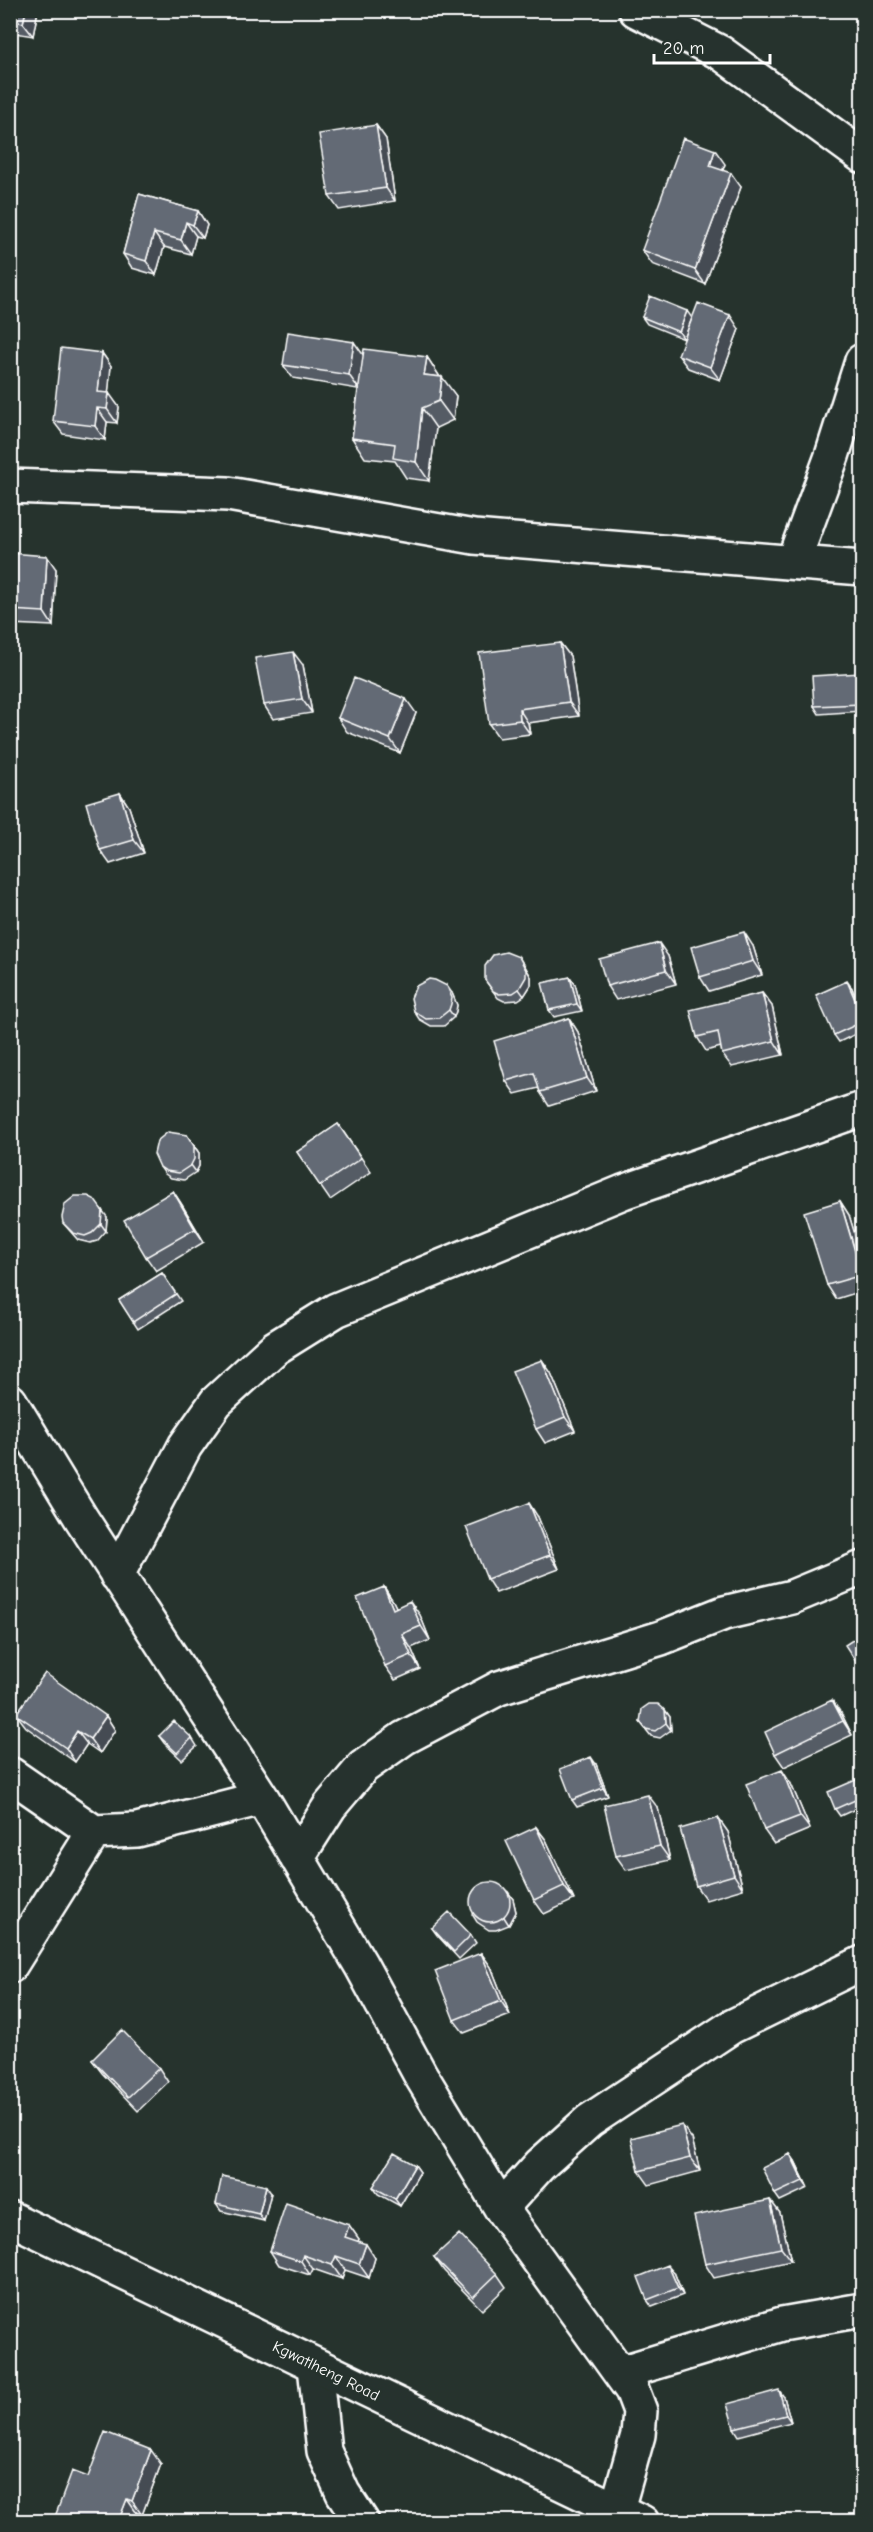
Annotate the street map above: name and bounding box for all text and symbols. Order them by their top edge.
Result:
scale bar [654,27,770,65]
text: 20 m [663,38,704,59]
street label: Kgwatlheng Road [270,2337,382,2405]

